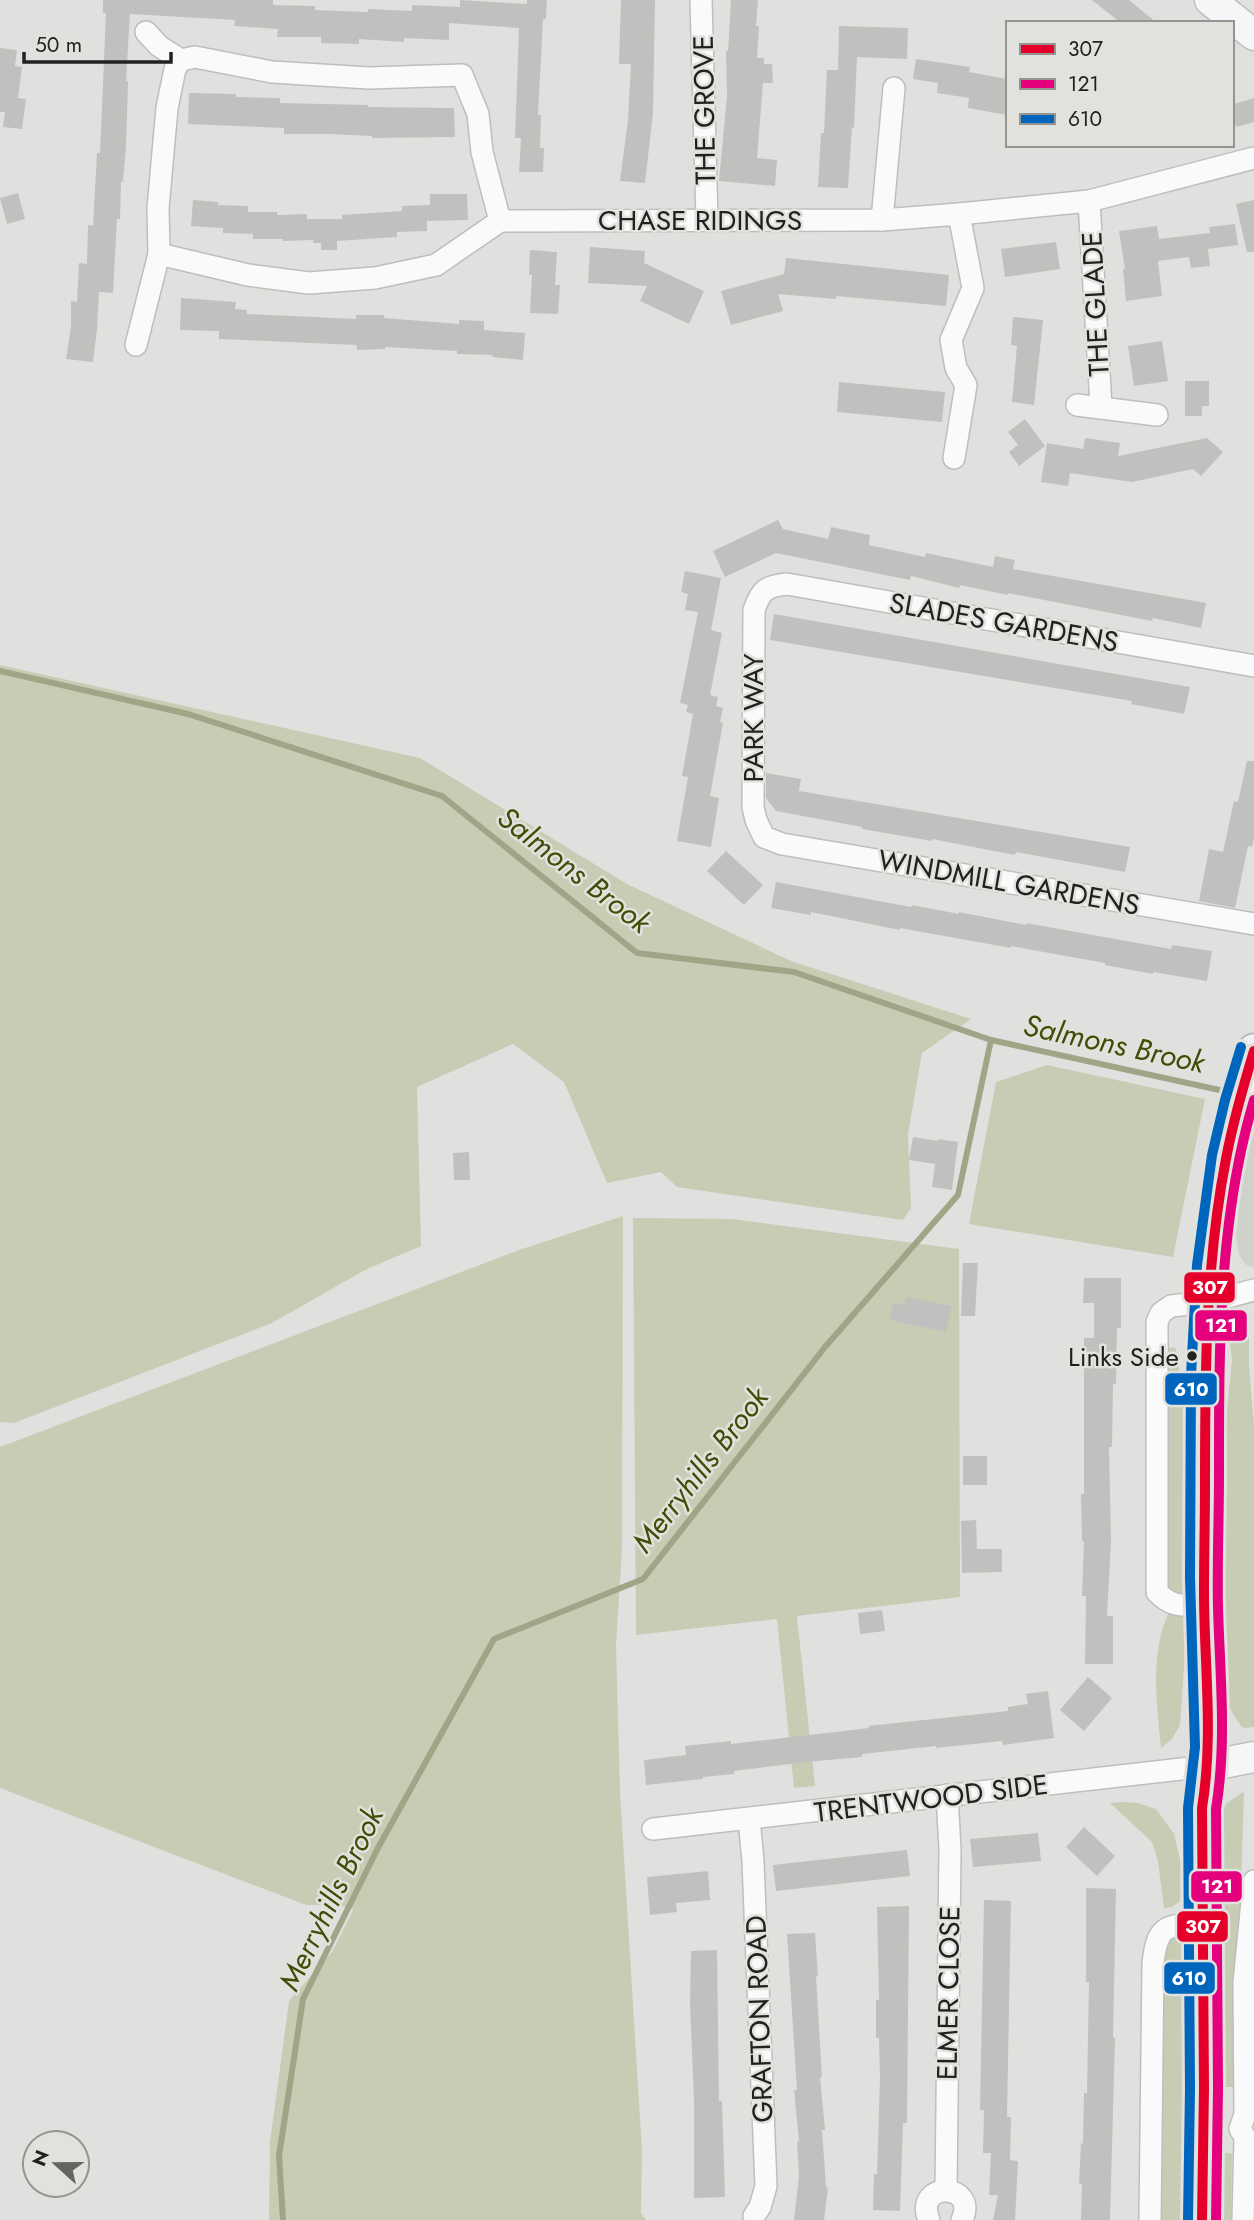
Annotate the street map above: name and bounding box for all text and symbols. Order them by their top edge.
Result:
scale bar [24,21,172,65]
legend [1006,21,1233,147]
text: 50 m [35,30,82,60]
text: 307 [1068,34,1103,64]
street label: THE GROVE [683,35,726,185]
text: 121 [1068,69,1099,99]
text: 610 [1068,104,1102,134]
street label: CHASE RIDINGS [598,200,802,241]
street label: THE GLADE [1071,231,1120,377]
street label: SLADES GARDENS [886,582,1122,663]
street label: PARK WAY [733,653,774,782]
water label: Salmons Brook [488,796,661,944]
street label: WINDMILL GARDENS [875,839,1143,926]
water label: Salmons Brook [1019,1003,1210,1084]
line badge: 307 [1183,1271,1236,1304]
text: 307 [1192,1274,1228,1301]
line badge: 121 [1194,1309,1248,1342]
text: 121 [1205,1312,1237,1339]
place label: Links Side [1068,1338,1179,1376]
marker: Links Side [1185,1349,1199,1363]
line badge: 610 [1164,1372,1218,1406]
text: 610 [1174,1376,1208,1403]
water label: Merryhills Brook [621,1377,779,1562]
street label: TRENTWOOD SIDE [812,1764,1050,1833]
water label: Merryhills Brook [267,1799,394,1998]
line badge: 121 [1190,1870,1243,1903]
text: 121 [1201,1873,1233,1900]
street label: ELMER CLOSE [926,1906,971,2080]
line badge: 307 [1176,1910,1229,1943]
text: 307 [1185,1913,1221,1940]
street label: GRAFTON ROAD [735,1915,784,2123]
line badge: 610 [1163,1961,1216,1995]
text: 610 [1172,1965,1206,1992]
north arrow [21,2129,91,2199]
text: N [25,2146,56,2170]

